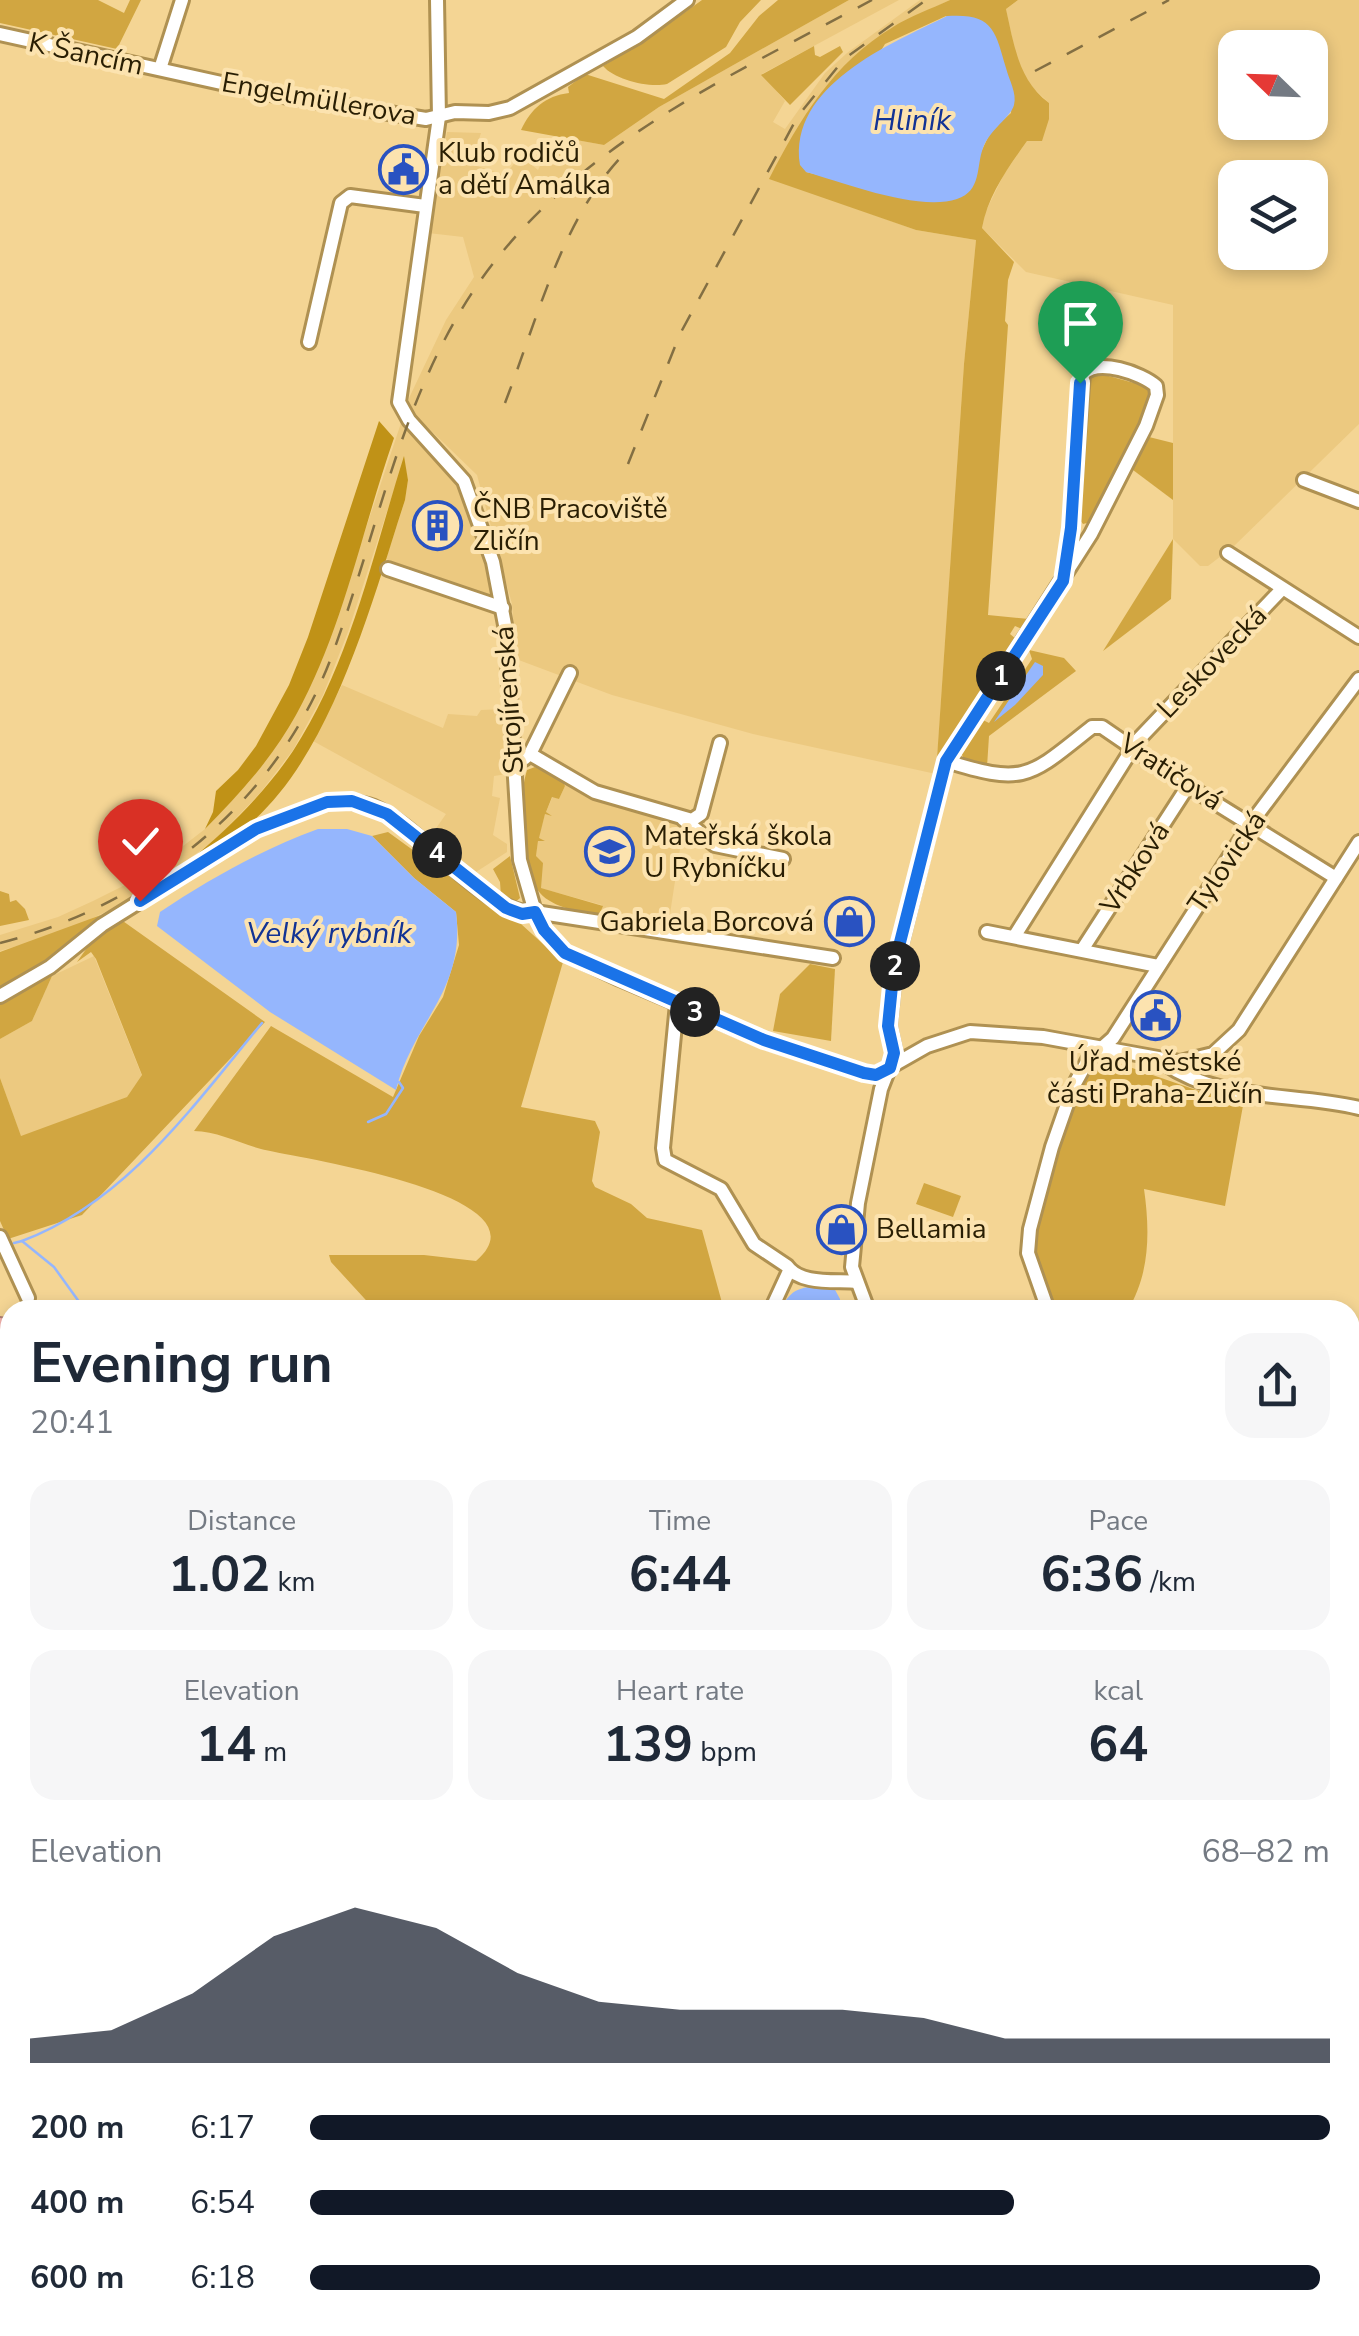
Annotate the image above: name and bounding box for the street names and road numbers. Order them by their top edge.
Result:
street label: K Šancím [25,23,147,85]
street label: Engelmüllerova [219,63,419,135]
street label: Leskovecká [1149,597,1275,727]
street label: Strojírenská [485,625,533,775]
street label: Vratičová [1111,724,1230,819]
street label: Tylovická [1179,803,1275,921]
street label: Vrbková [1091,815,1179,922]

